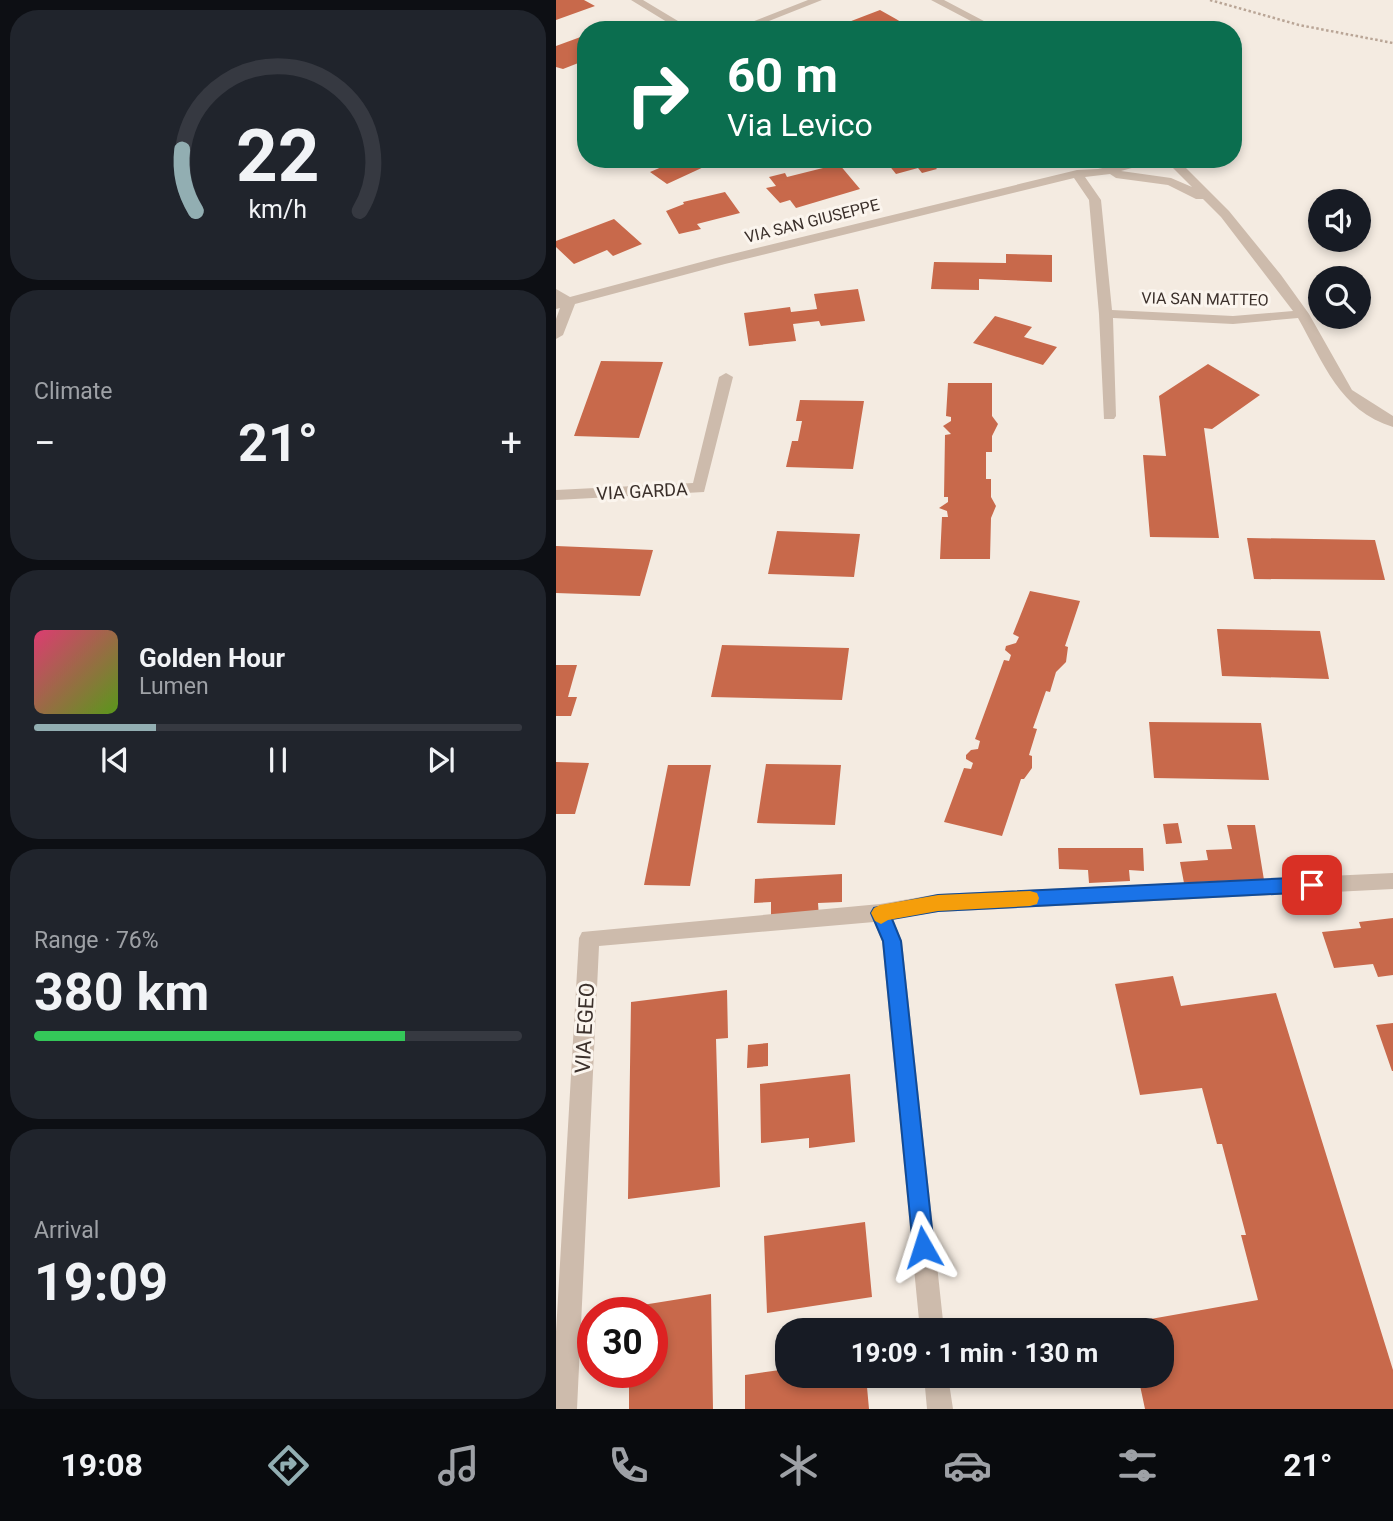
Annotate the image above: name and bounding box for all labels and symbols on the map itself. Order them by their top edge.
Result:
street label: VIA SAN GIUSEPPE [743,195,881,247]
street label: VIA SAN MATTEO [1141,288,1269,310]
street label: VIA GARDA [596,478,688,504]
pin [1282,855,1342,915]
street label: VIA EGEO [571,982,599,1074]
position arrow [886,1210,960,1284]
speed limit sign: 30 [577,1297,668,1388]

